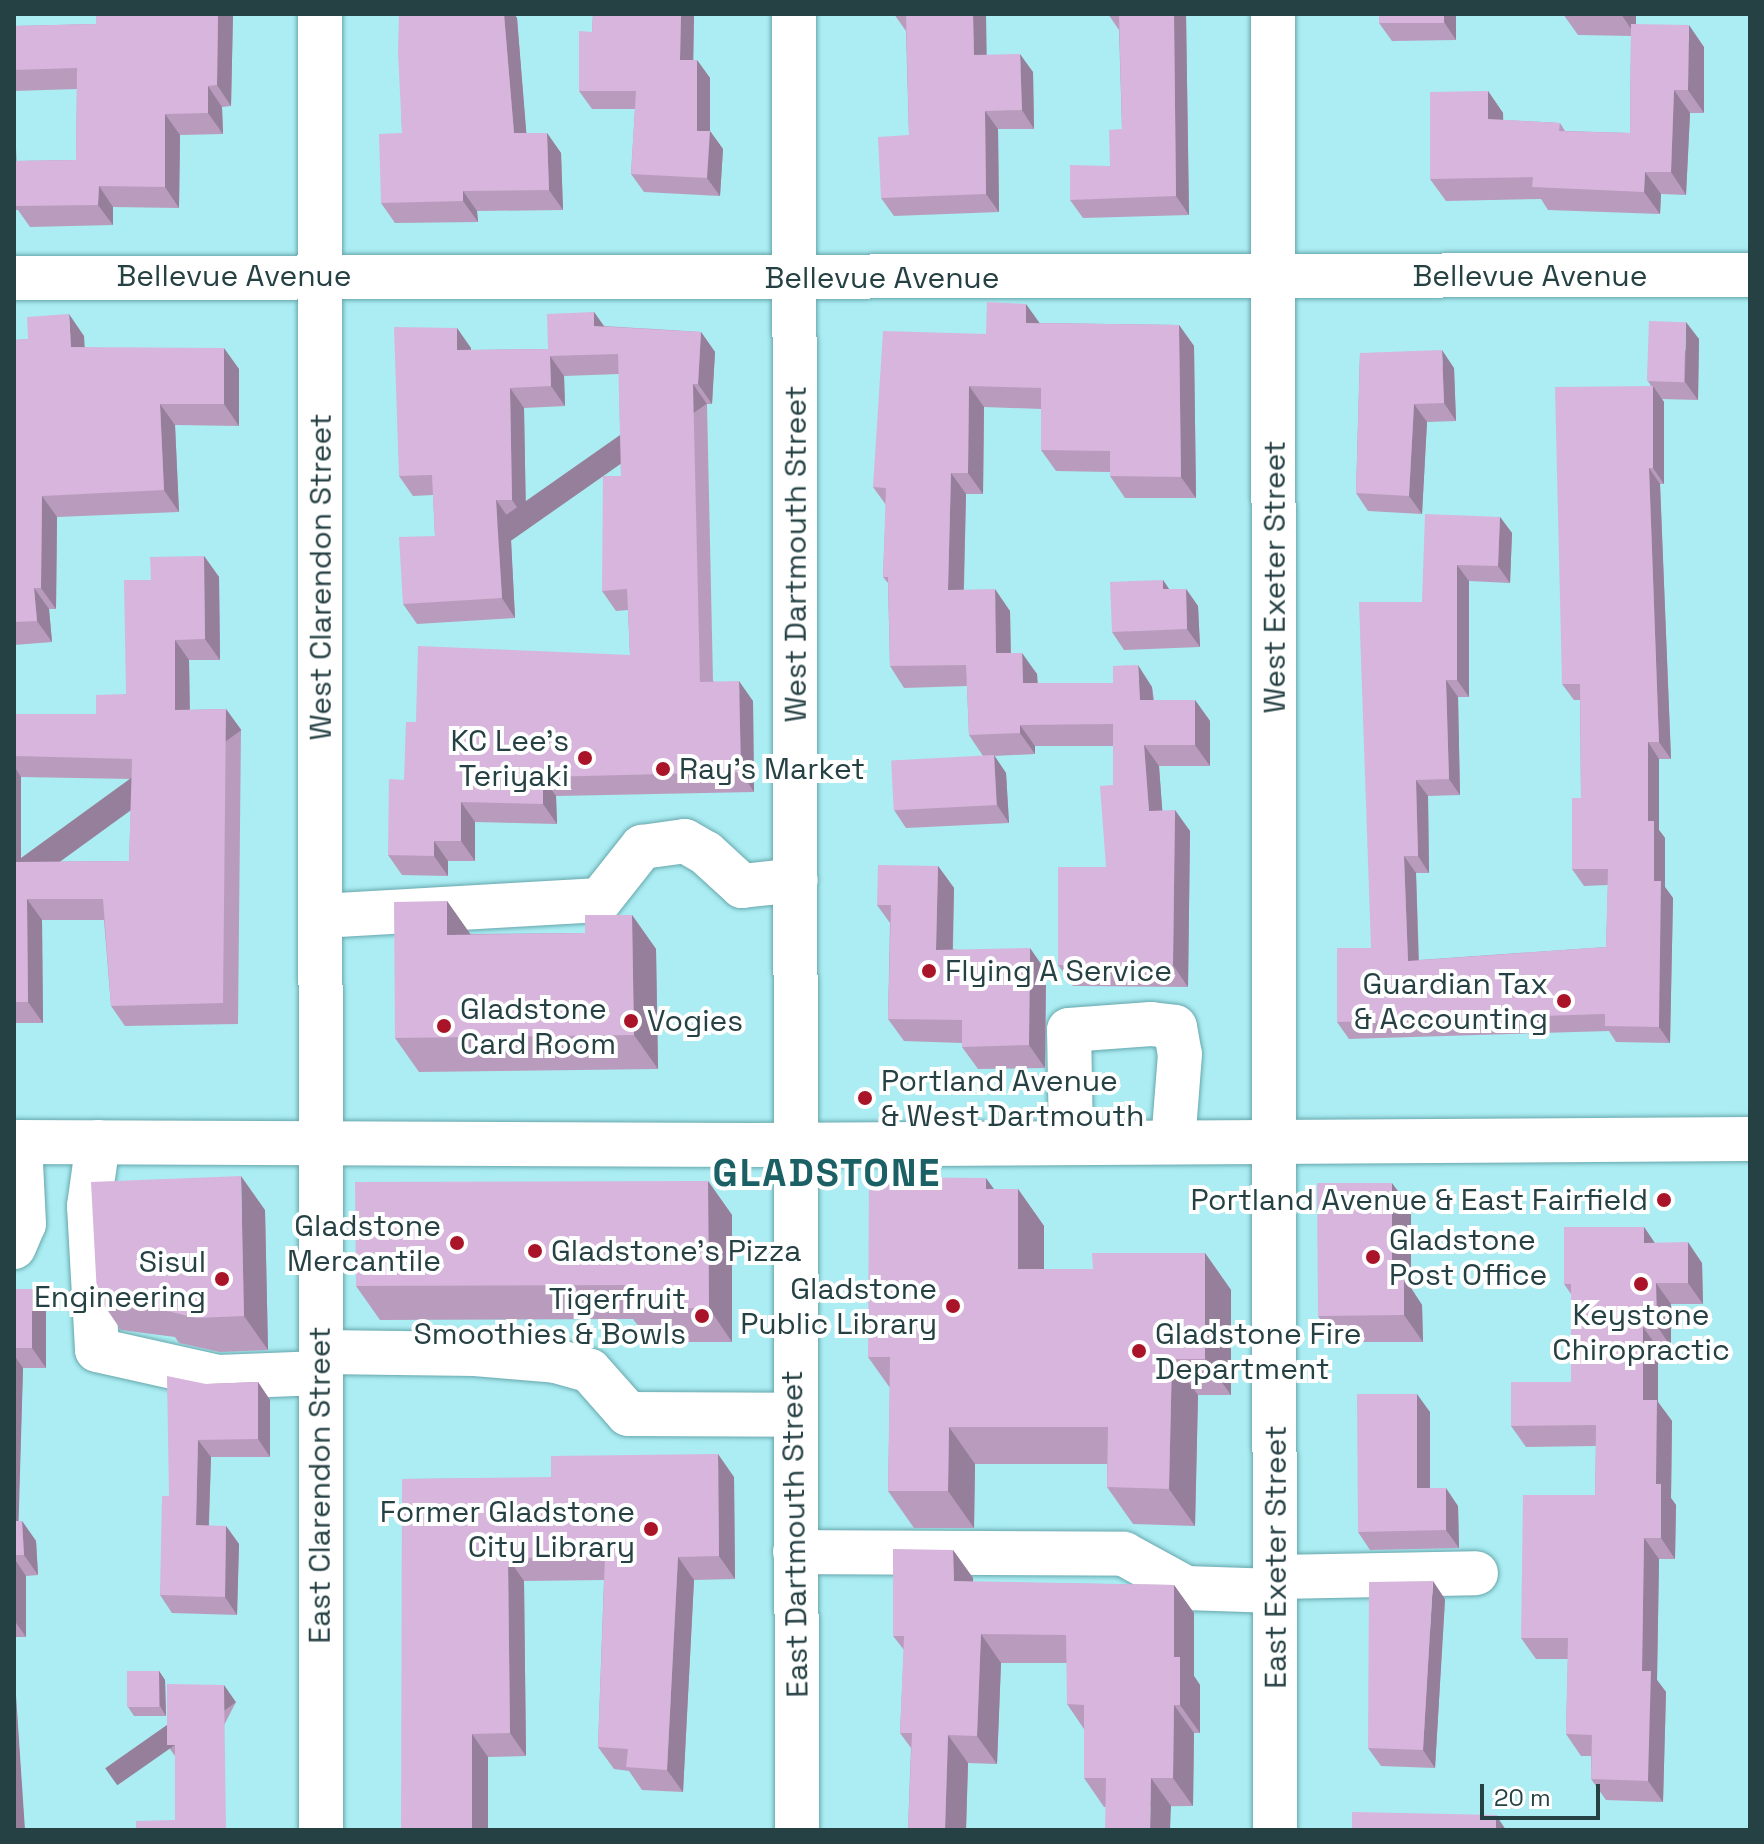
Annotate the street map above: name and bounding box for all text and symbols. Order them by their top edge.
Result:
street label: Bellevue Avenue [116,258,352,294]
street label: Bellevue Avenue [1412,258,1648,294]
street label: Bellevue Avenue [764,260,1000,296]
street label: West Dartmouth Street [778,385,814,723]
street label: West Clarendon Street [303,413,339,741]
street label: West Exeter Street [1257,440,1293,714]
place label: KC Lee's Teriyaki [451,723,569,794]
marker: KC Lee's Teriyaki [576,749,594,767]
place label: Ray's Market [679,751,865,787]
marker: Ray's Market [654,760,672,778]
place label: Flying A Service [945,953,1173,989]
marker: Flying A Service [920,962,938,980]
place label: Guardian Tax & Accounting [1354,966,1548,1036]
place label: Gladstone Card Room [460,991,616,1062]
marker: Guardian Tax & Accounting [1555,992,1573,1010]
place label: Vogies [647,1003,743,1039]
marker: Vogies [622,1012,640,1030]
marker: Gladstone Card Room [435,1017,453,1035]
place label: Portland Avenue & West Dartmouth [881,1063,1145,1134]
marker: Portland Avenue & West Dartmouth [856,1089,874,1107]
district label: GLADSTONE [713,1151,941,1197]
place label: Portland Avenue & East Fairfield [1190,1182,1648,1218]
marker: Portland Avenue & East Fairfield [1655,1191,1673,1209]
place label: Gladstone Mercantile [287,1208,441,1278]
place label: Gladstone Post Office [1389,1222,1547,1292]
place label: Gladstone's Pizza [551,1233,802,1269]
marker: Gladstone Mercantile [448,1234,466,1252]
marker: Gladstone's Pizza [526,1242,544,1260]
place label: Sisul Engineering [34,1244,206,1314]
marker: Gladstone Post Office [1364,1248,1382,1266]
marker: Sisul Engineering [213,1270,231,1288]
place label: Gladstone Public Library [740,1271,937,1342]
marker: Keystone Chiropractic [1632,1275,1650,1293]
place label: Tigerfruit Smoothies & Bowls [413,1281,686,1352]
marker: Gladstone Public Library [944,1297,962,1315]
place label: Keystone Chiropractic [1552,1297,1730,1368]
marker: Tigerfruit Smoothies & Bowls [693,1307,711,1325]
place label: Gladstone Fire Department [1155,1316,1362,1386]
street label: East Clarendon Street [302,1326,338,1644]
marker: Gladstone Fire Department [1130,1342,1148,1360]
street label: East Dartmouth Street [774,1370,816,1698]
street label: East Exeter Street [1258,1425,1294,1689]
place label: Former Gladstone City Library [380,1494,635,1564]
marker: Former Gladstone City Library [642,1520,660,1538]
scale bar [1484,1768,1604,1818]
text: 20 m [1494,1782,1551,1813]

